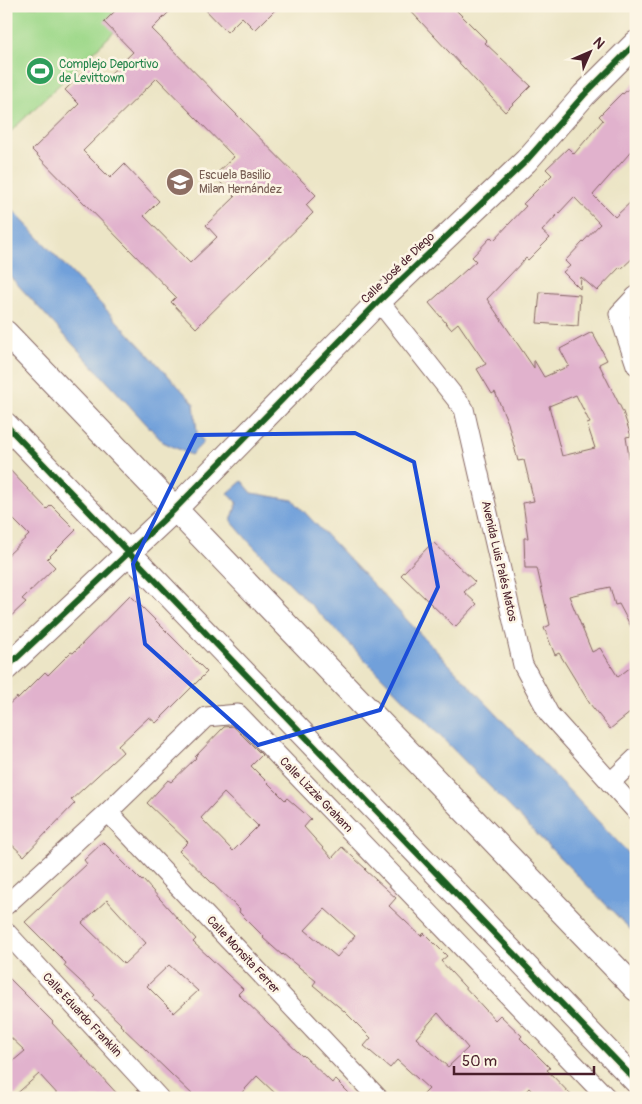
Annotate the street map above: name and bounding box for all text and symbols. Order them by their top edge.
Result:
north arrow [564,28,614,78]
text: N [589,34,608,53]
sports icon: Complejo Deportivo de Levittown [25,56,55,86]
place label: Complejo Deportivo de Levittown [59,57,159,86]
school or university icon: Escuela Basilio Milan Hernández [165,167,195,197]
place label: Escuela Basilio Milan Hernández [199,168,282,197]
street label: Calle José de Diego [358,229,438,307]
street label: Avenida Luis Palés Matos [478,499,520,623]
street label: Calle Lizzie Graham [276,754,356,836]
street label: Calle Monsita Ferrer [203,913,283,997]
street label: Calle Eduardo Franklin [39,970,125,1060]
scale bar [454,1044,594,1076]
text: 50 m [462,1052,497,1071]

